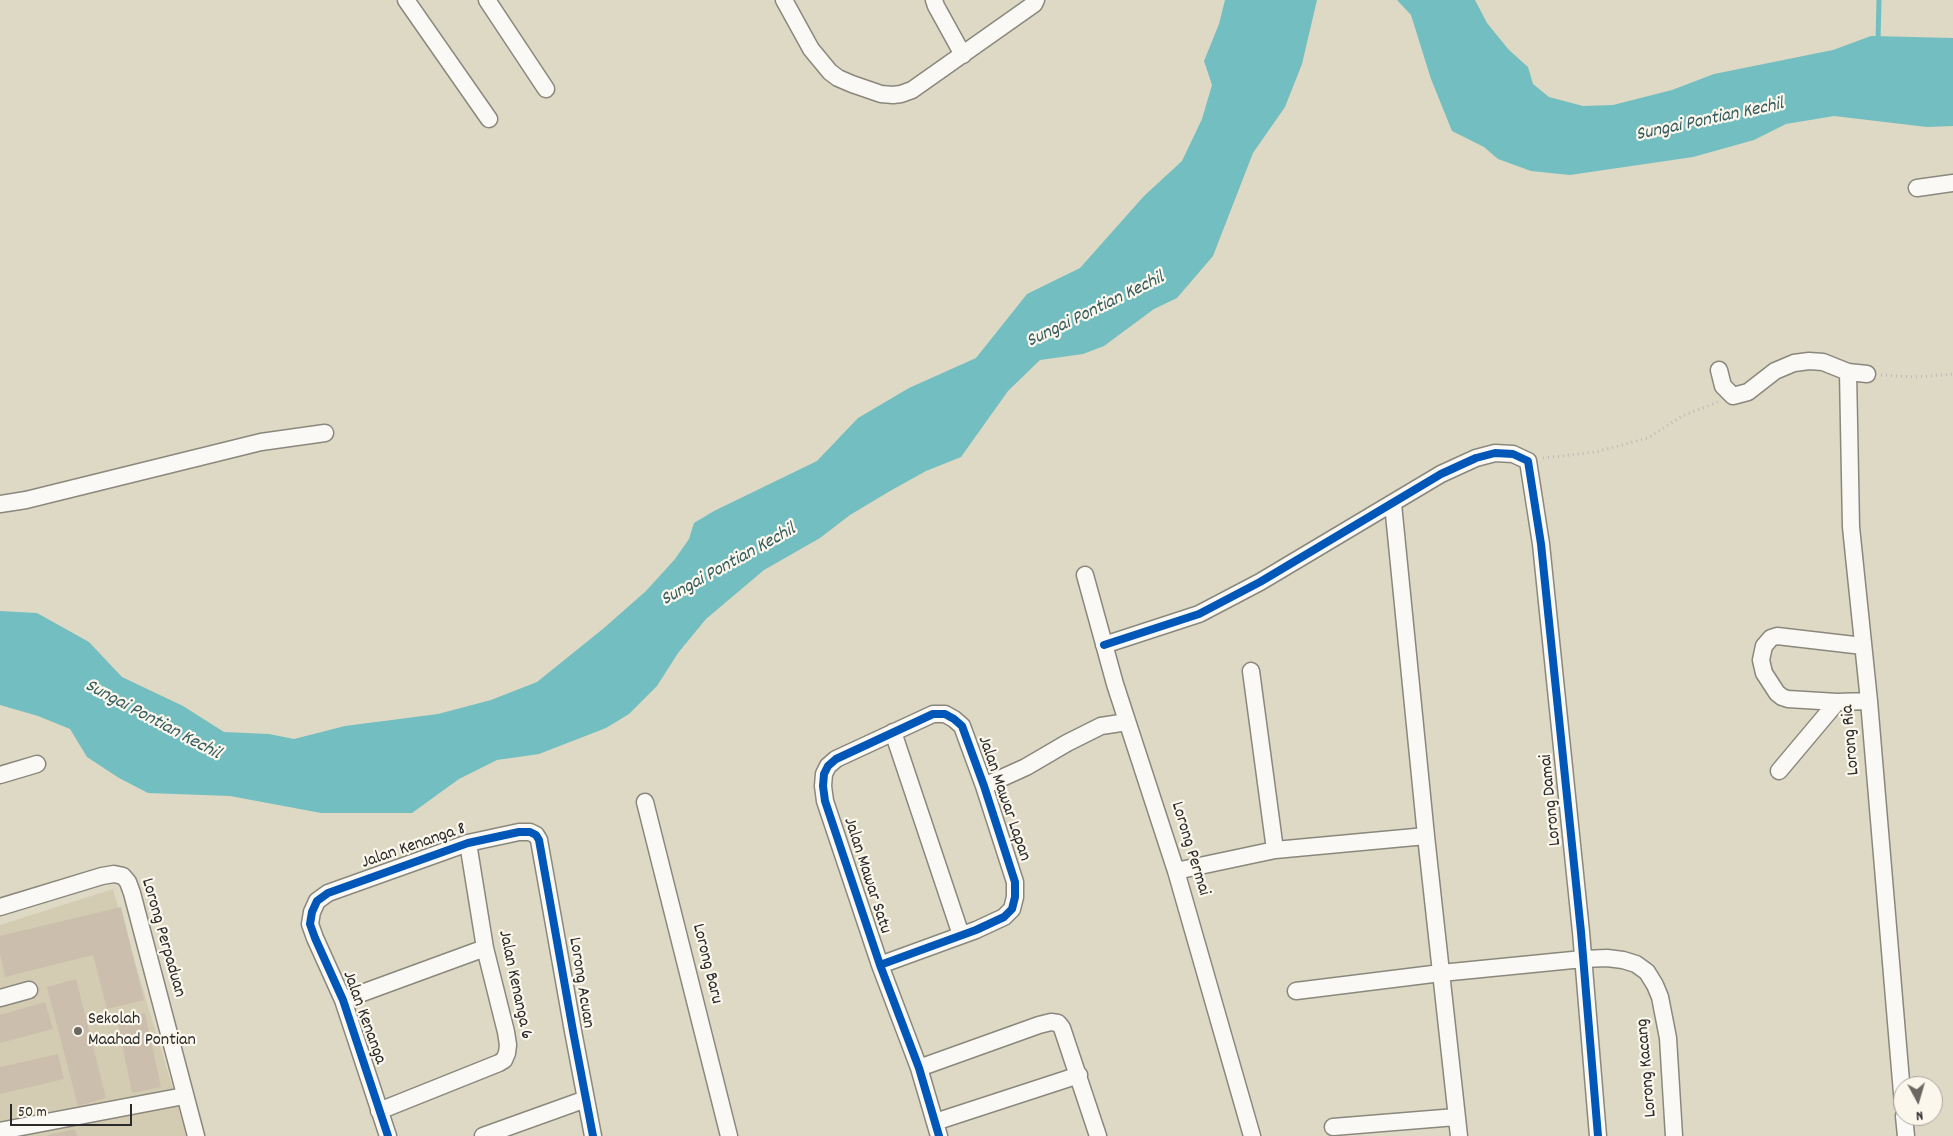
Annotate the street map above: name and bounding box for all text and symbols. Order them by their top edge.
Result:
water label: Sungai Pontian Kechil [1634,94,1786,148]
water label: Sungai Pontian Kechil [1023,268,1169,354]
water label: Sungai Pontian Kechil [658,520,800,612]
water label: Sungai Pontian Kechil [80,676,224,766]
street label: Lorong Ria [1838,704,1866,776]
street label: Jalan Mawar Lapan [971,734,1035,864]
street label: Lorong Damai [1536,753,1568,847]
street label: Lorong Permai [1164,799,1214,899]
street label: Jalan Mawar Satu [837,815,895,937]
street label: Jalan Kenanga 8 [359,819,469,875]
street label: Lorong Perpaduan [135,876,189,1000]
street label: Lorong Baru [686,922,726,1006]
street label: Jalan Kenanga 6 [492,929,536,1041]
street label: Lorong Acuan [562,936,598,1030]
street label: Jalan Kenanga [336,968,390,1068]
place label: Sekolah Maahad Pontian [88,1010,196,1052]
street label: Lorong Kacang [1633,1018,1663,1118]
marker: Sekolah Maahad Pontian [72,1025,84,1037]
north arrow [1893,1076,1943,1126]
scale bar [12,1094,135,1126]
text: 50 m [18,1102,47,1124]
text: N [1915,1105,1924,1125]

